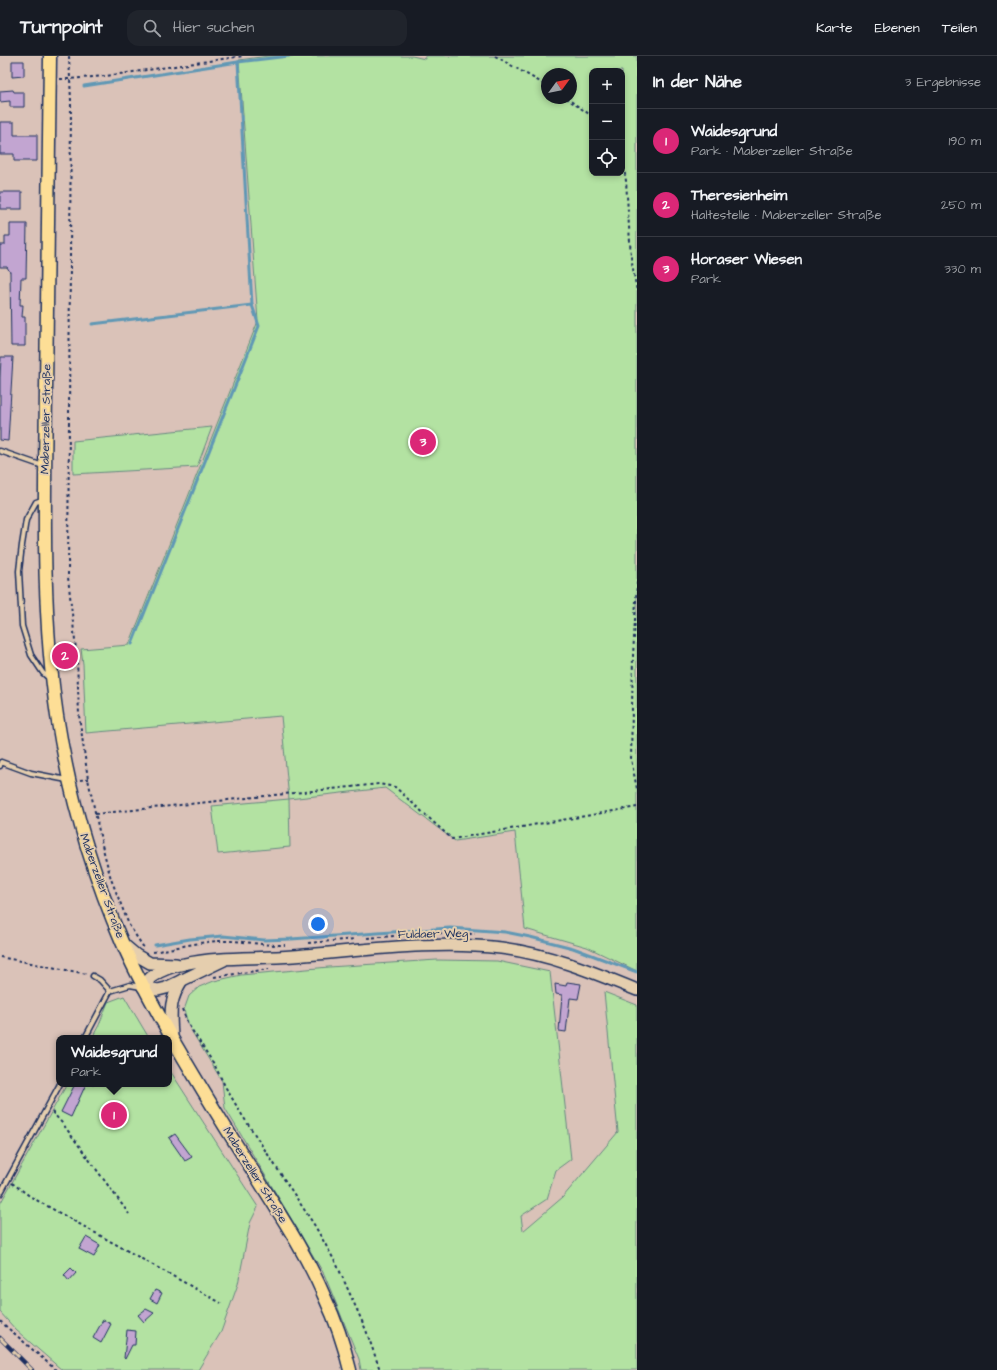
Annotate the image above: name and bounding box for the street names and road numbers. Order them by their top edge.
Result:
street label: Maberzeller Straße [37,363,55,474]
street label: Maberzeller Straße [75,831,129,941]
street label: Fuldaer Weg [398,925,468,944]
street label: Maberzeller Straße [219,1124,292,1227]

